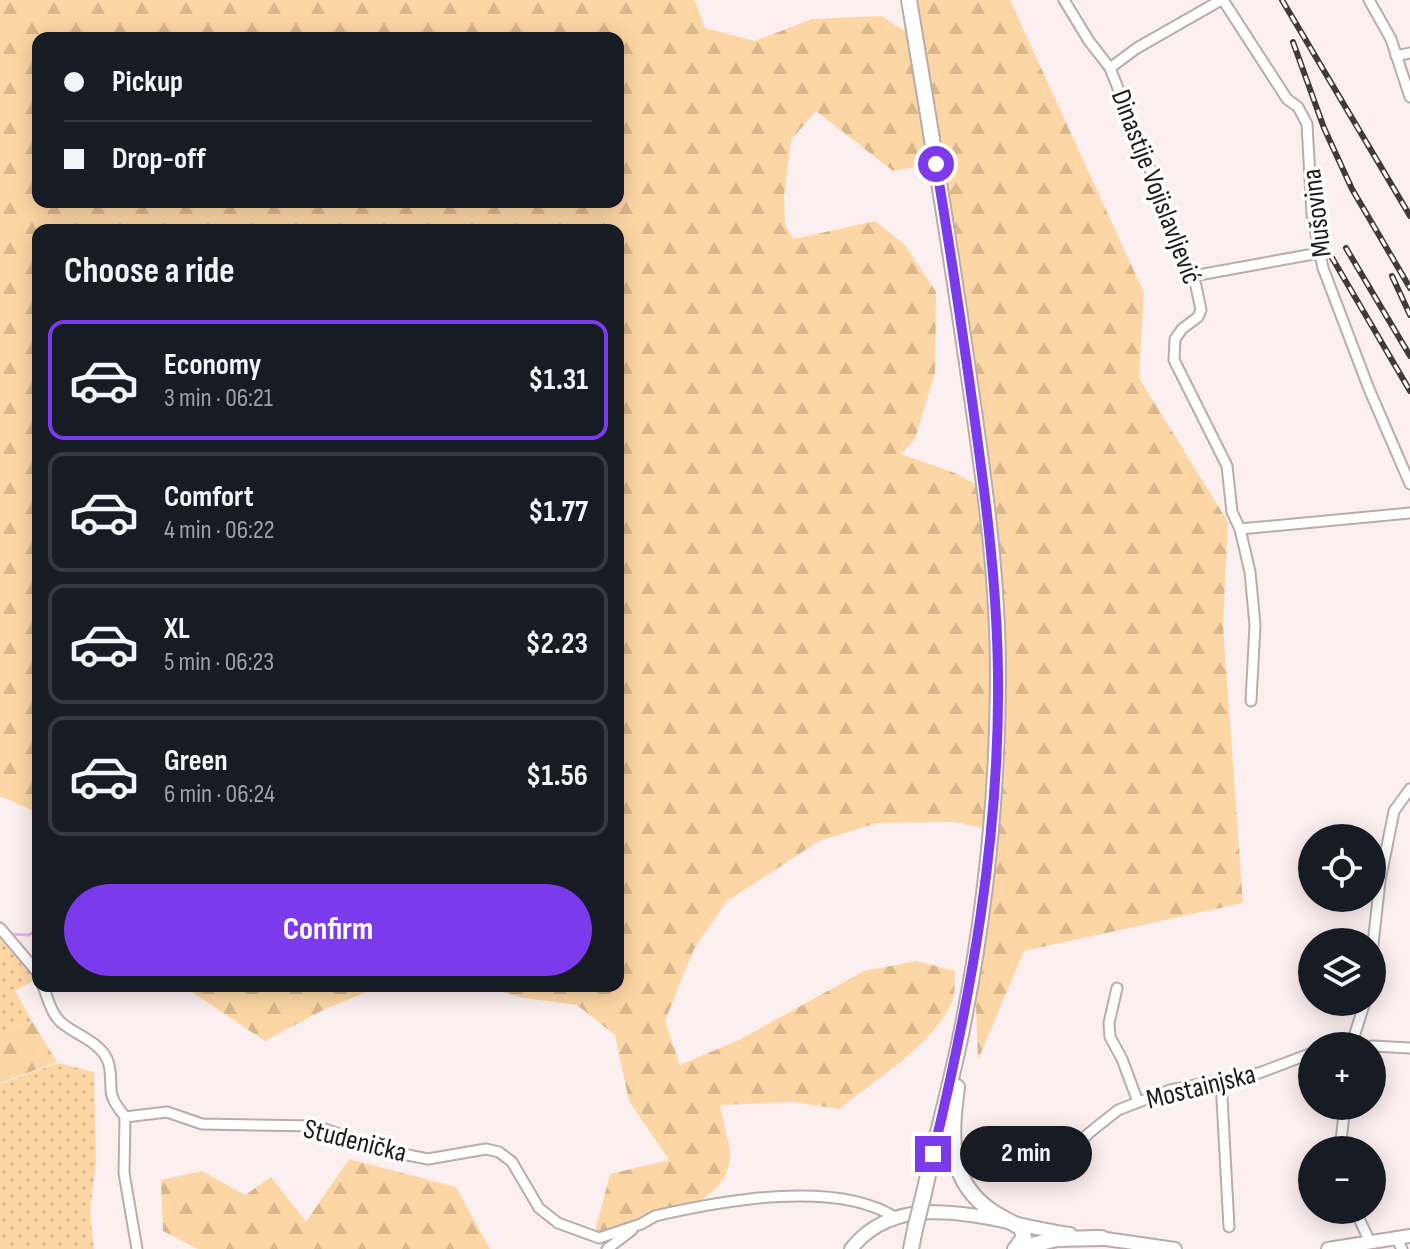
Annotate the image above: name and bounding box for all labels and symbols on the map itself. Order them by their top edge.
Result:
street label: Dinastije Vojislavljević [1104,85,1208,289]
route start [918,146,954,182]
street label: Mušovina [1295,167,1339,259]
street label: Mostainjska [1143,1058,1259,1116]
street label: Studenička [300,1112,410,1170]
callout: 2 min [961,1126,1093,1182]
route end [915,1136,951,1172]

